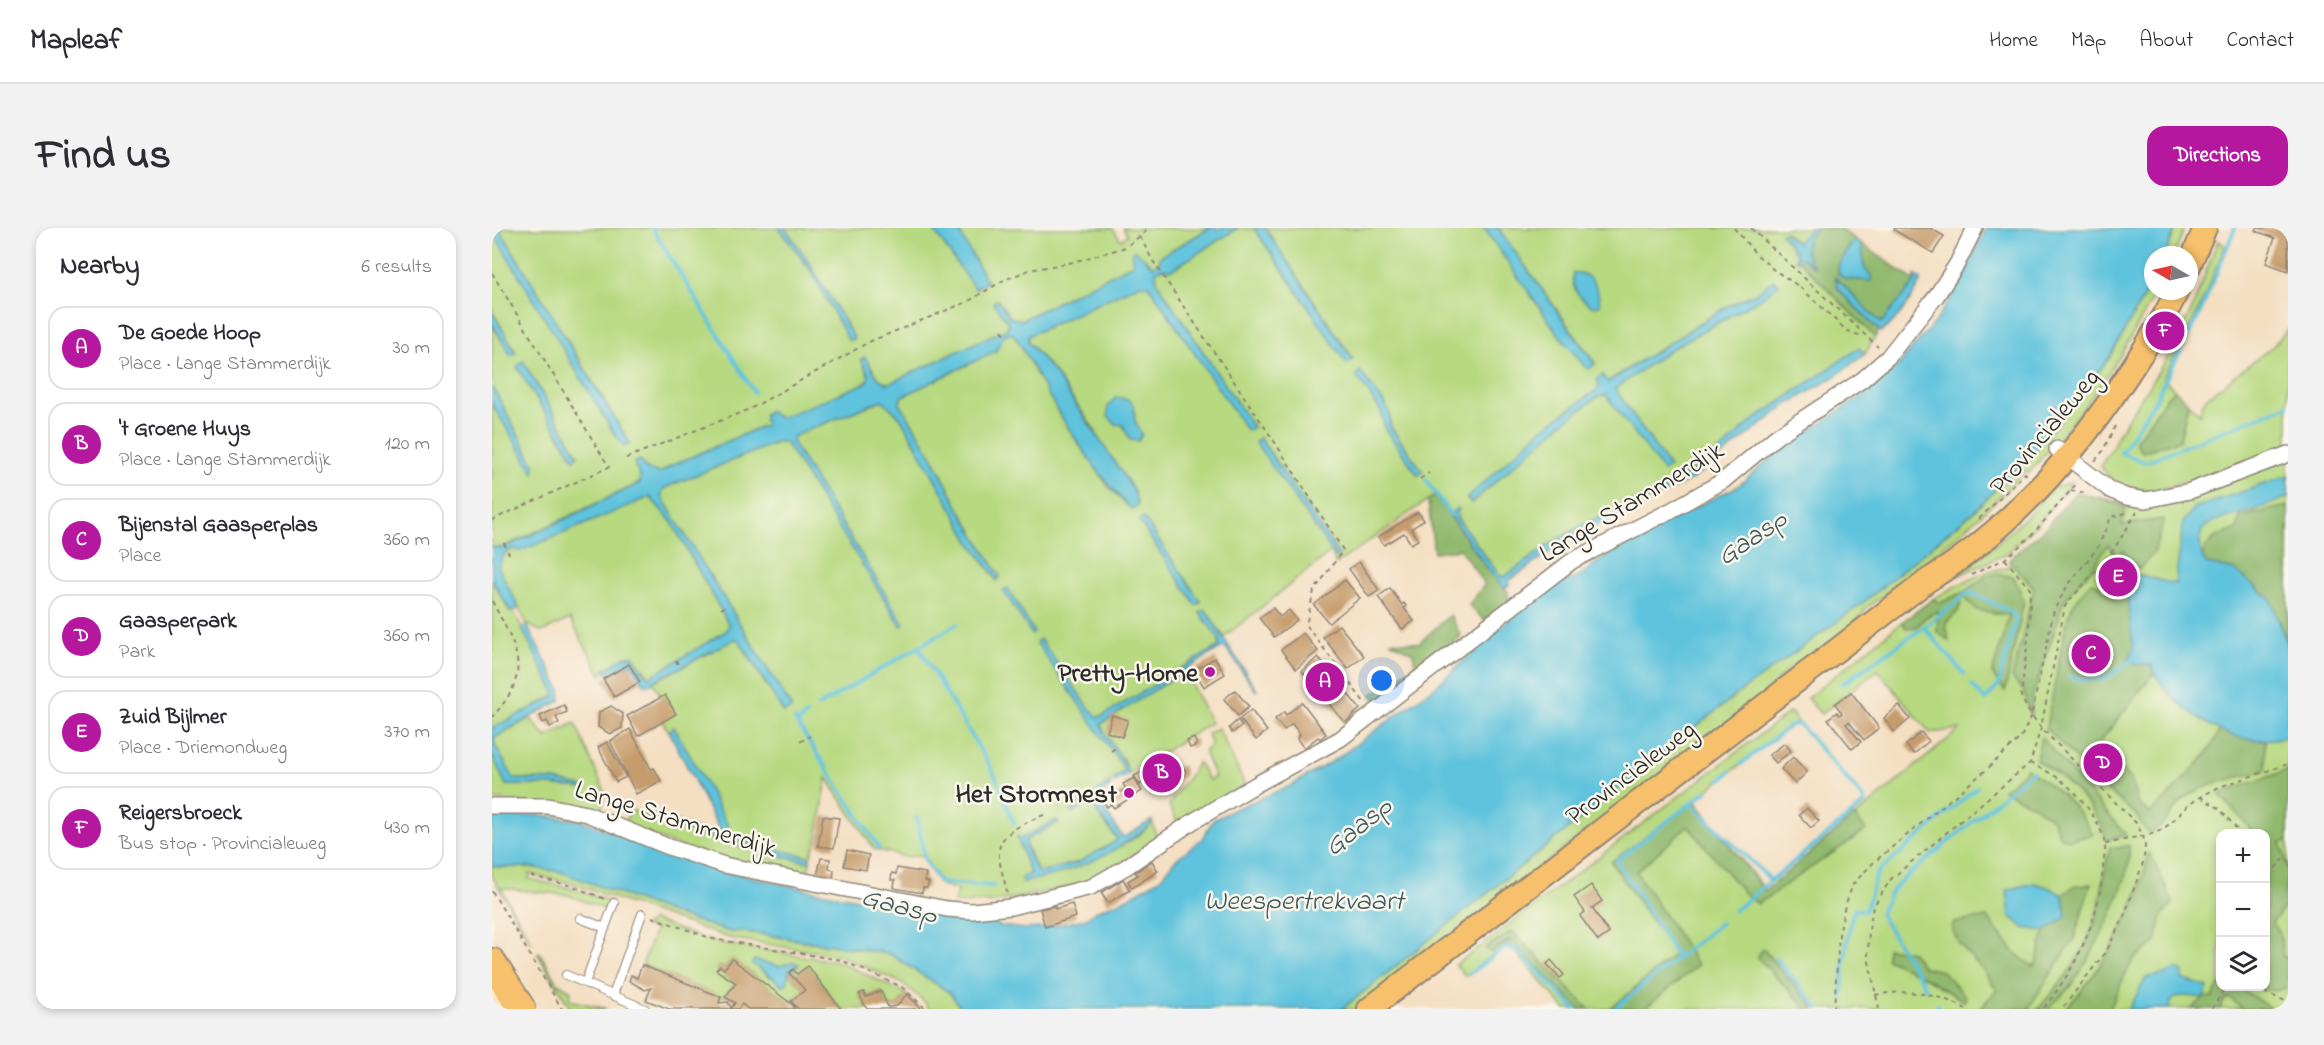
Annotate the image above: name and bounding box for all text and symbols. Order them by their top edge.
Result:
text: Mapleaf [30,21,122,62]
text: Home [1989,26,2038,56]
text: Map [2071,26,2106,56]
text: About [2139,26,2193,56]
text: Contact [2226,26,2294,56]
text: Find us [36,126,171,187]
button: Directions [2147,126,2288,186]
north arrow [2144,246,2198,300]
text: Nearby [60,248,139,286]
text: 6 results [361,253,432,282]
pin: F [2146,308,2184,354]
text: De Goede Hoop [119,318,261,350]
text: A [75,334,88,363]
text: 30 m [393,334,430,363]
text: Place · Lange Stammerdijk [119,350,331,379]
street label: Provincialeweg [1981,361,2111,505]
text: 't Groene Huys [119,414,251,446]
text: B [75,430,88,459]
text: 120 m [385,430,430,459]
street label: Lange Stammerdijk [1532,432,1732,574]
text: Place · Lange Stammerdijk [119,446,331,475]
water label: Gaasp [1709,500,1797,578]
text: Bijenstal Gaasperplas [119,510,318,542]
text: C [76,526,87,555]
text: 360 m [384,526,430,555]
text: Place [119,542,161,571]
pin: E [2098,554,2138,600]
text: Gaasperpark [119,606,237,638]
text: D [74,622,89,651]
text: 360 m [384,622,430,651]
pin: C [2072,632,2110,676]
text: Park [119,638,155,667]
place label: Pretty-Home [1057,655,1199,694]
pin: A [1306,660,1344,704]
marker: Pretty-Home [1203,665,1217,679]
your location [1367,666,1396,695]
text: Zuid Bijlmer [119,702,226,734]
street label: Provincialeweg [1558,712,1705,836]
text: E [75,718,88,747]
text: 370 m [384,718,430,747]
text: Place · Driemondweg [119,734,287,763]
pin: D [2084,740,2122,786]
pin: B [1142,750,1182,796]
street label: Lange Stammerdijk [569,771,781,870]
place label: Het Stormnest [955,776,1118,815]
marker: Het Stormnest [1122,786,1136,800]
water label: Gaasp [1316,787,1403,868]
text: Reigersbroeck [119,798,242,830]
text: F [75,814,88,843]
text: 430 m [384,814,430,843]
map controls [2216,829,2270,991]
button: + [2216,829,2270,883]
text: Bus stop · Provincialeweg [119,830,326,859]
water label: Gaasp [856,878,942,937]
water label: Weespertrekvaart [1204,882,1406,923]
button: − [2216,883,2270,937]
button: layers [2216,937,2270,991]

